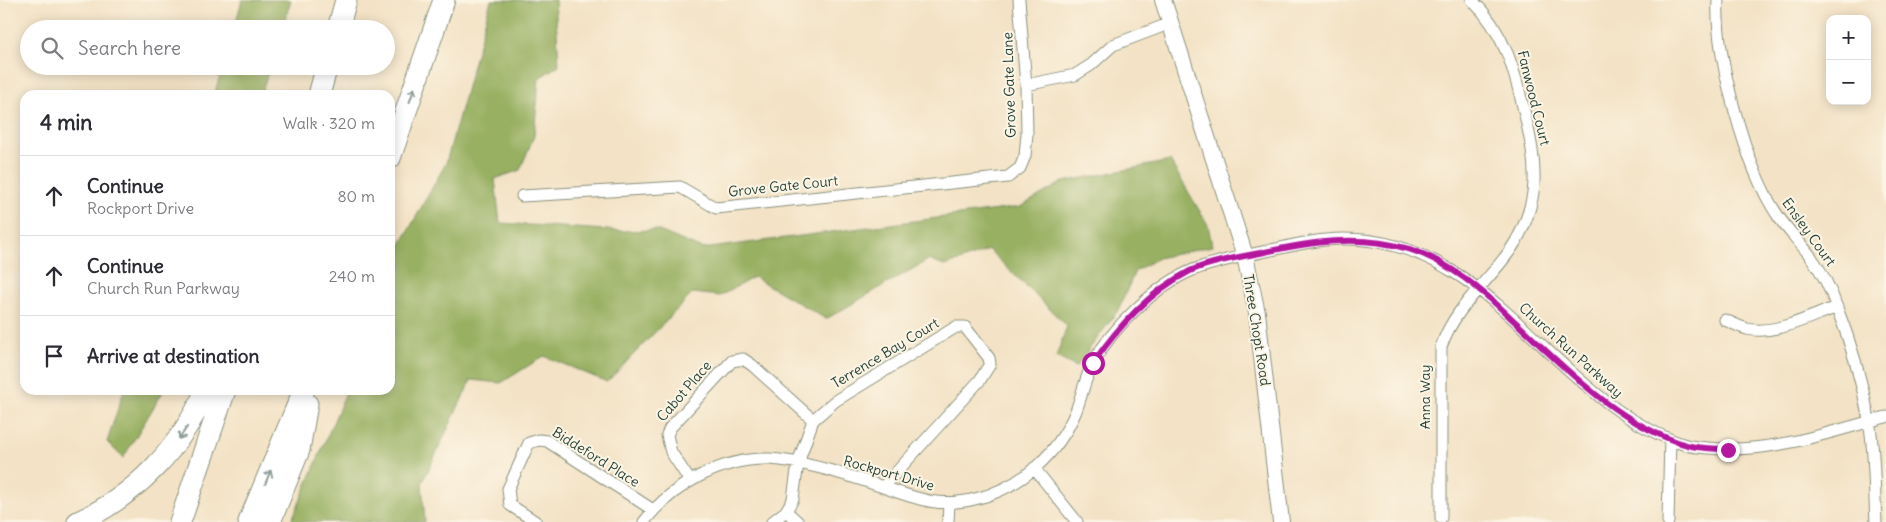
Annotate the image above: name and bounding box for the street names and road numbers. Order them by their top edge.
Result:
street label: Grove Gate Lane [998,32,1020,138]
street label: Fanwood Court [1514,49,1555,148]
street label: Grove Gate Court [727,171,839,201]
street label: Ensley Court [1778,194,1840,270]
street label: Three Chopt Road [1239,273,1275,387]
street label: Church Run Parkway [1515,299,1627,401]
street label: Terrence Bay Court [828,314,942,392]
street label: Cabot Place [653,357,715,425]
street label: Anna Way [1416,365,1434,429]
street label: Biddeford Place [549,423,643,491]
street label: Rockport Drive [842,451,936,495]

